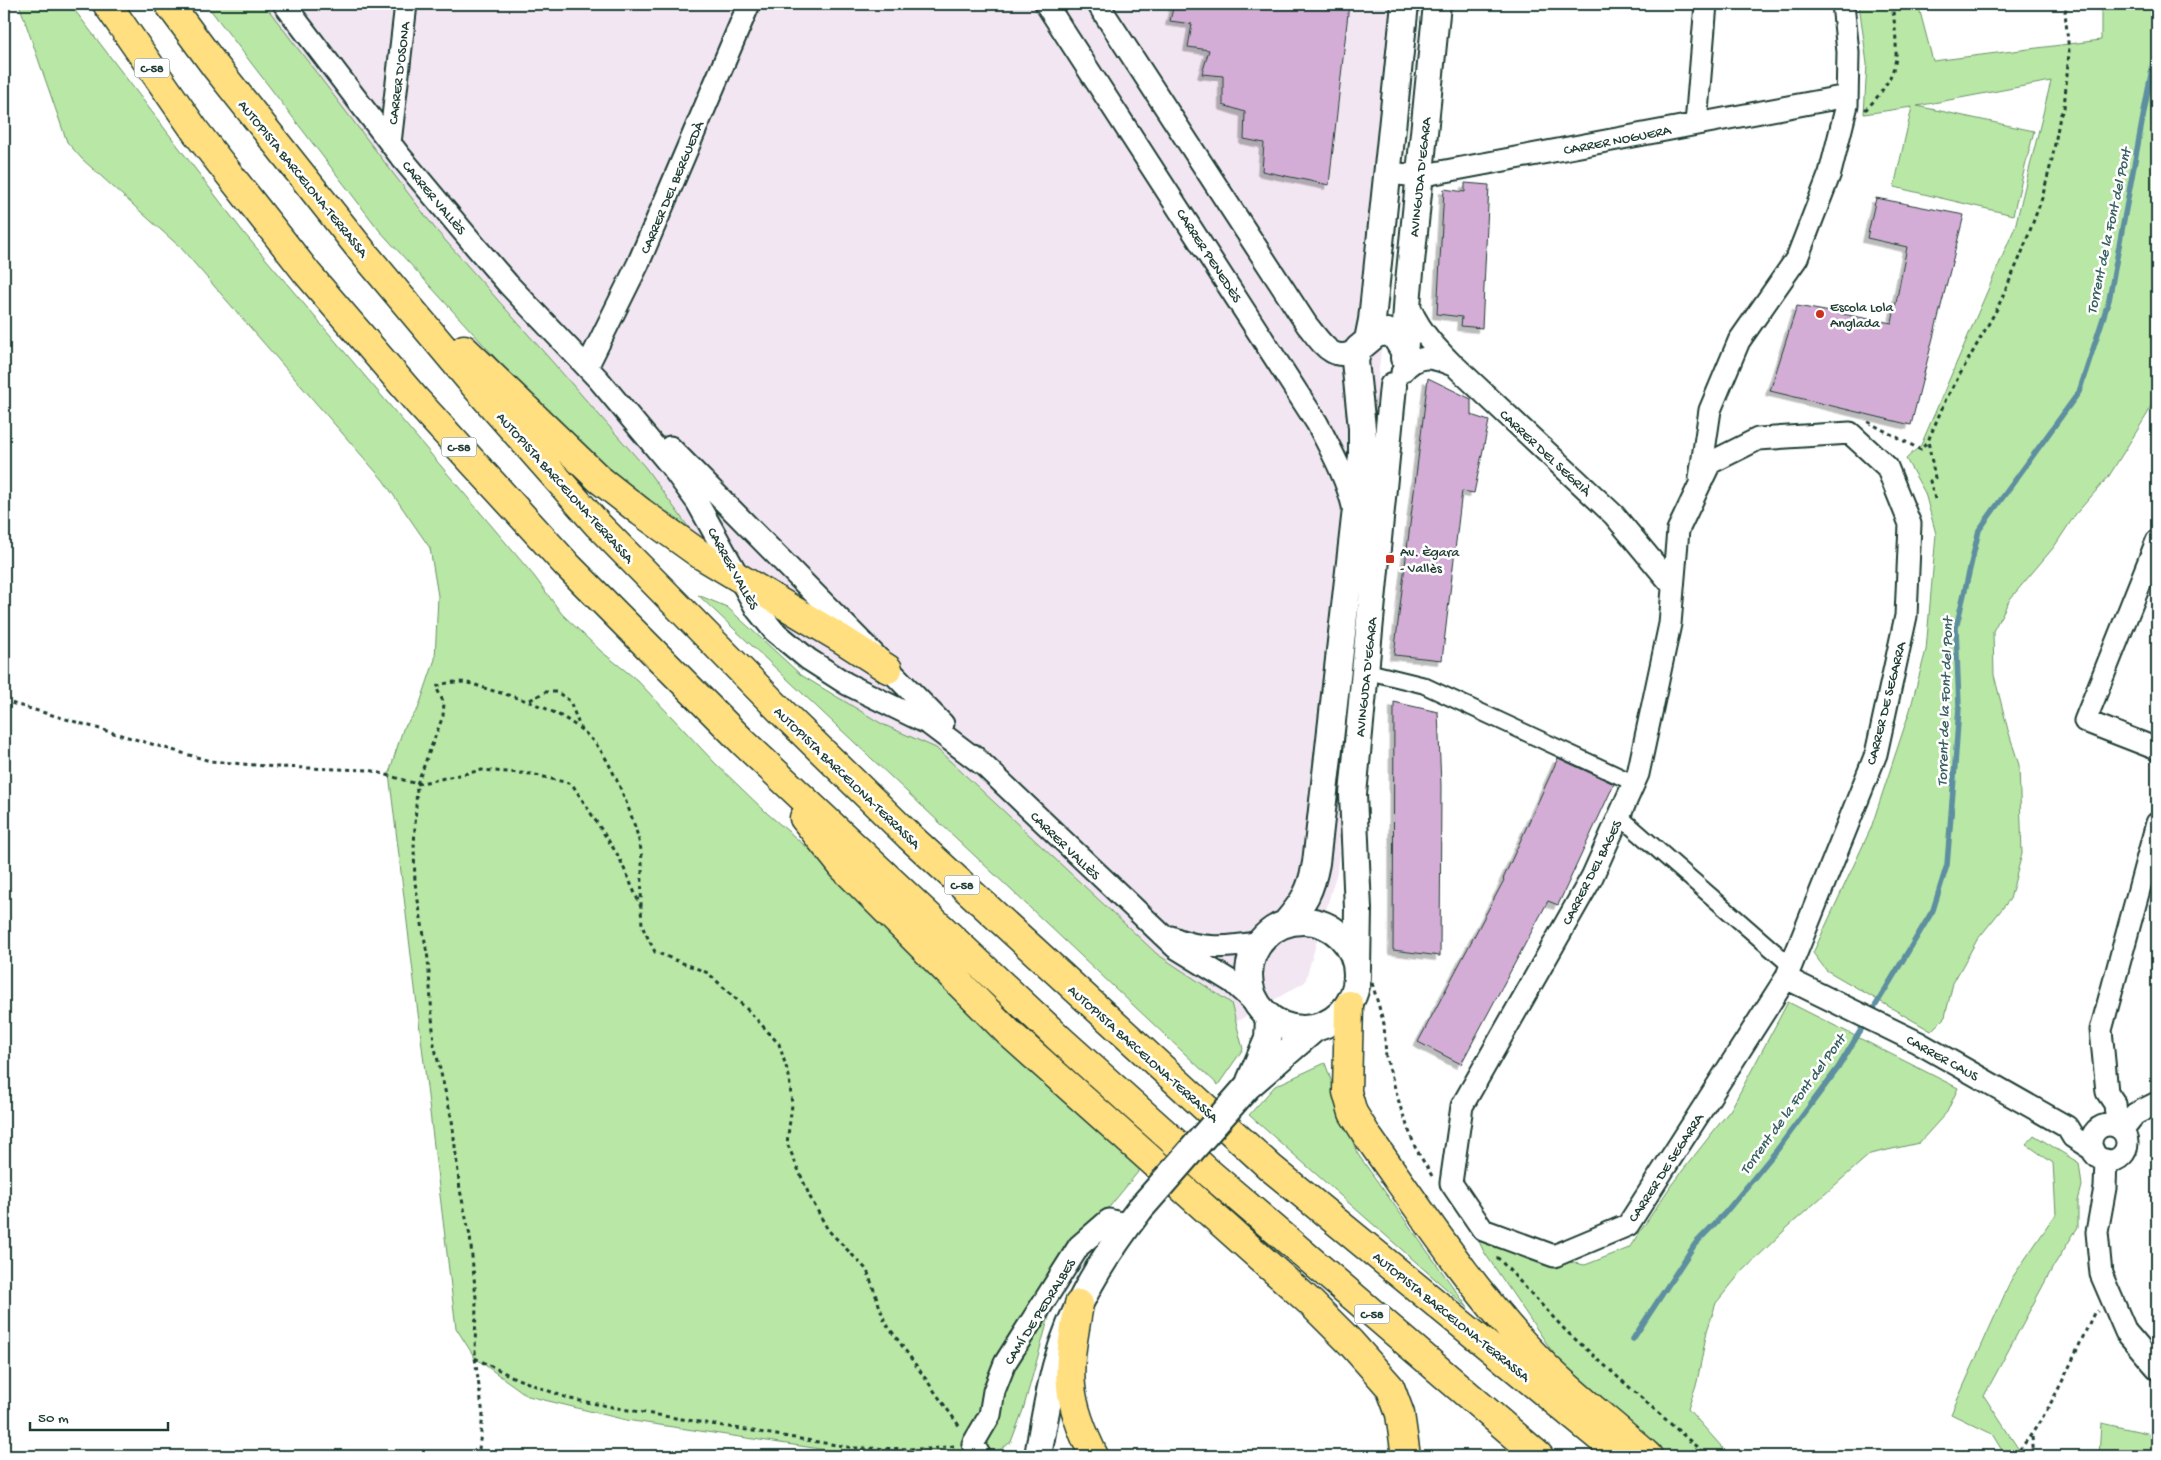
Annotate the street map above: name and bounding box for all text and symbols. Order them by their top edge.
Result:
street label: CARRER D'OSONA [386,20,415,126]
road number: C-58 [134,58,170,78]
street label: AUTOPISTA BARCELONA-TERRASSA [233,98,371,262]
street label: AVINGUDA D'EGARA [1407,116,1436,238]
street label: CARRER DEL BERGUEDÀ [638,118,709,257]
street label: CARRER NOGUERA [1563,123,1673,160]
water label: Torrent de la Font del Pont [2084,144,2137,316]
street label: CARRER VALLÈS [397,158,469,239]
street label: CARRER PENEDÈS [1171,206,1245,307]
place label: Escola Lola Anglada [1830,300,1895,333]
marker: Escola Lola Anglada [1814,308,1826,320]
street label: CARRER DEL SEGRIÀ [1495,407,1594,501]
street label: AUTOPISTA BARCELONA-TERRASSA [492,410,637,568]
road number: C-58 [442,438,476,457]
street label: CARRER VALLÈS [702,525,762,614]
place label: Av. Ègara - Vallès [1400,545,1461,578]
marker: Av. Ègara - Vallès [1384,553,1396,565]
water label: Torrent de la Font del Pont [1934,614,1958,787]
street label: AVINGUDA D'EGARA [1353,616,1382,738]
street label: CARRER DE SEGARRA [1864,640,1911,767]
street label: AUTOPISTA BARCELONA-TERRASSA [769,704,924,854]
street label: CARRER VALLÈS [1025,809,1103,885]
street label: CARRER DEL BAGES [1559,817,1627,929]
road number: C-58 [944,876,980,894]
street label: AUTOPISTA BARCELONA-TERRASSA [1063,983,1222,1128]
water label: Torrent de la Font del Pont [1737,1029,1852,1179]
street label: CARRER CAUS [1903,1032,1981,1086]
street label: CARRER DE SEGARRA [1626,1110,1709,1226]
street label: AUTOPISTA BARCELONA-TERRASSA [1368,1249,1533,1387]
street label: CAMÍ DE PEDRALBES [1002,1256,1081,1369]
road number: C-58 [1354,1305,1390,1324]
scale bar [30,1400,168,1432]
text: 50 m [38,1410,69,1428]

